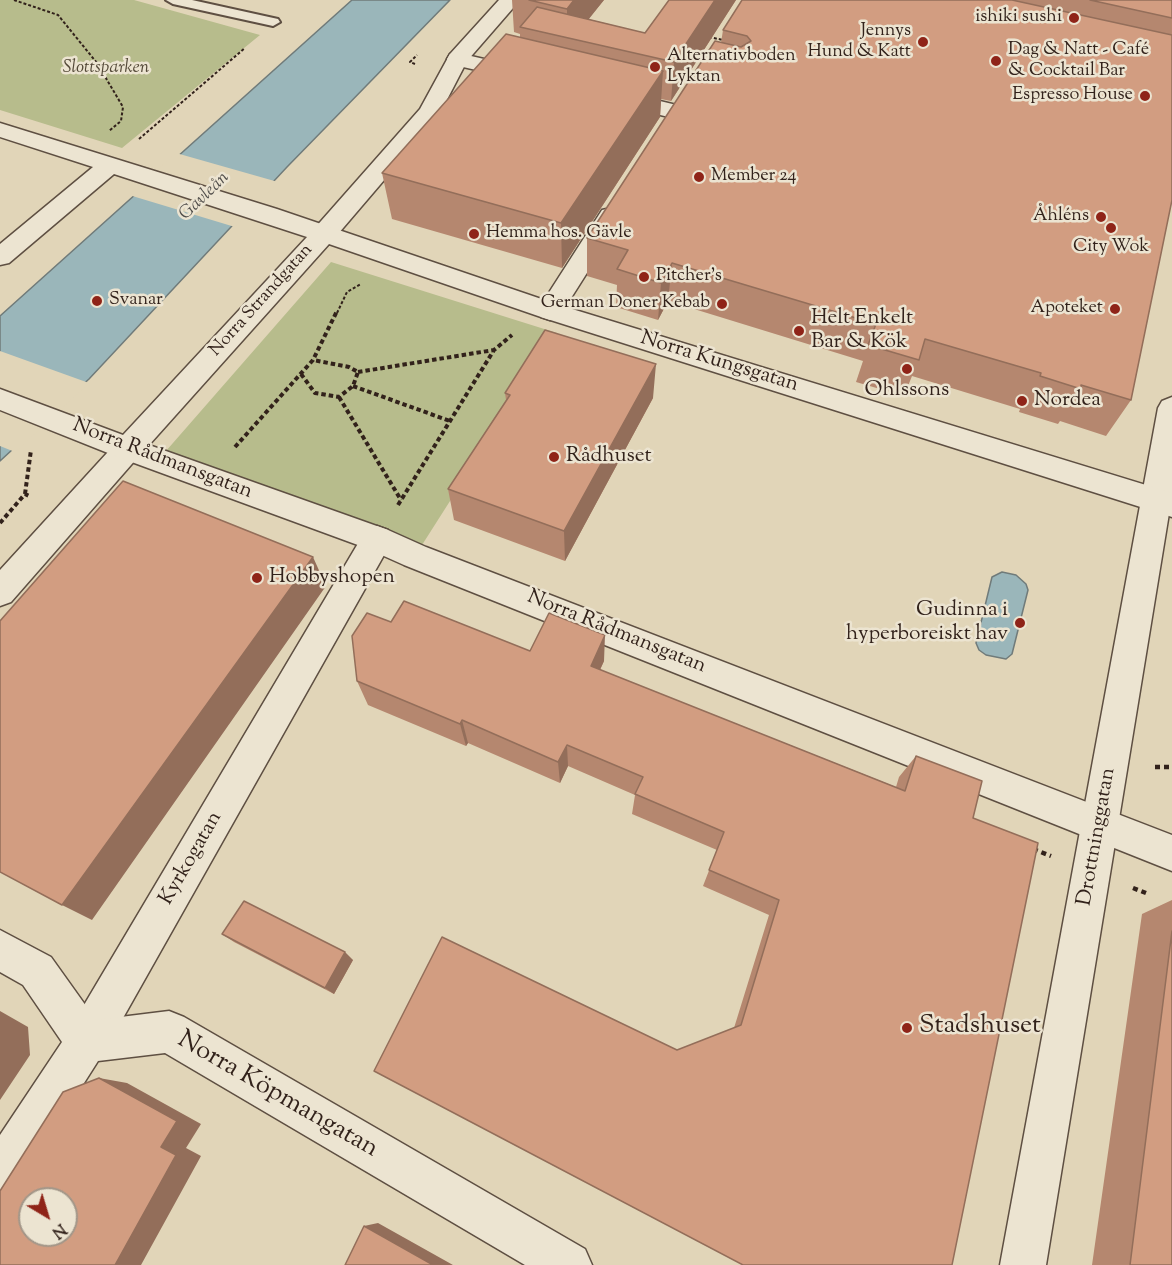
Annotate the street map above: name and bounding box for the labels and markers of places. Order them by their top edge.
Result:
place label: ishiki sushi [975,7,1062,29]
marker: ishiki sushi [1067,11,1081,25]
place label: Jennys Hund & Katt [808,21,911,63]
marker: Jennys Hund & Katt [916,35,930,49]
place label: Dag & Natt - Café & Cocktail Bar [1008,40,1149,82]
place label: Alternativboden Lyktan [667,46,796,88]
marker: Dag & Natt - Café & Cocktail Bar [989,54,1003,68]
marker: Alternativboden Lyktan [648,60,662,74]
place label: Espresso House [1012,85,1133,107]
marker: Espresso House [1138,89,1152,103]
place label: Member 24 [711,166,797,188]
marker: Member 24 [692,170,706,184]
place label: Åhléns [1033,206,1089,228]
marker: Åhléns [1094,210,1108,224]
marker: City Wok [1104,221,1118,235]
place label: Hemma hos. Gävle [486,223,632,245]
marker: Hemma hos. Gävle [467,227,481,241]
place label: City Wok [1073,237,1149,259]
place label: Pitcher's [656,266,722,288]
marker: Pitcher's [637,270,651,284]
place label: Svanar [109,290,163,312]
place label: German Doner Kebab [541,293,710,315]
marker: Svanar [90,294,104,308]
marker: German Doner Kebab [715,297,729,311]
place label: Apoteket [1030,298,1103,320]
marker: Apoteket [1108,302,1122,316]
place label: Helt Enkelt Bar & Kök [811,306,913,356]
marker: Helt Enkelt Bar & Kök [792,324,806,338]
marker: Ohlssons [900,362,914,376]
place label: Ohlssons [865,378,949,404]
place label: Nordea [1034,388,1101,414]
marker: Nordea [1015,394,1029,408]
place label: Rådhuset [566,444,652,470]
marker: Rådhuset [547,450,561,464]
place label: Hobbyshopen [269,565,395,591]
marker: Hobbyshopen [250,571,264,585]
place label: Gudinna i hyperboreiskt hav [846,598,1008,648]
marker: Gudinna i hyperboreiskt hav [1013,616,1027,630]
place label: Stadshuset [919,1012,1041,1044]
marker: Stadshuset [900,1021,914,1035]

